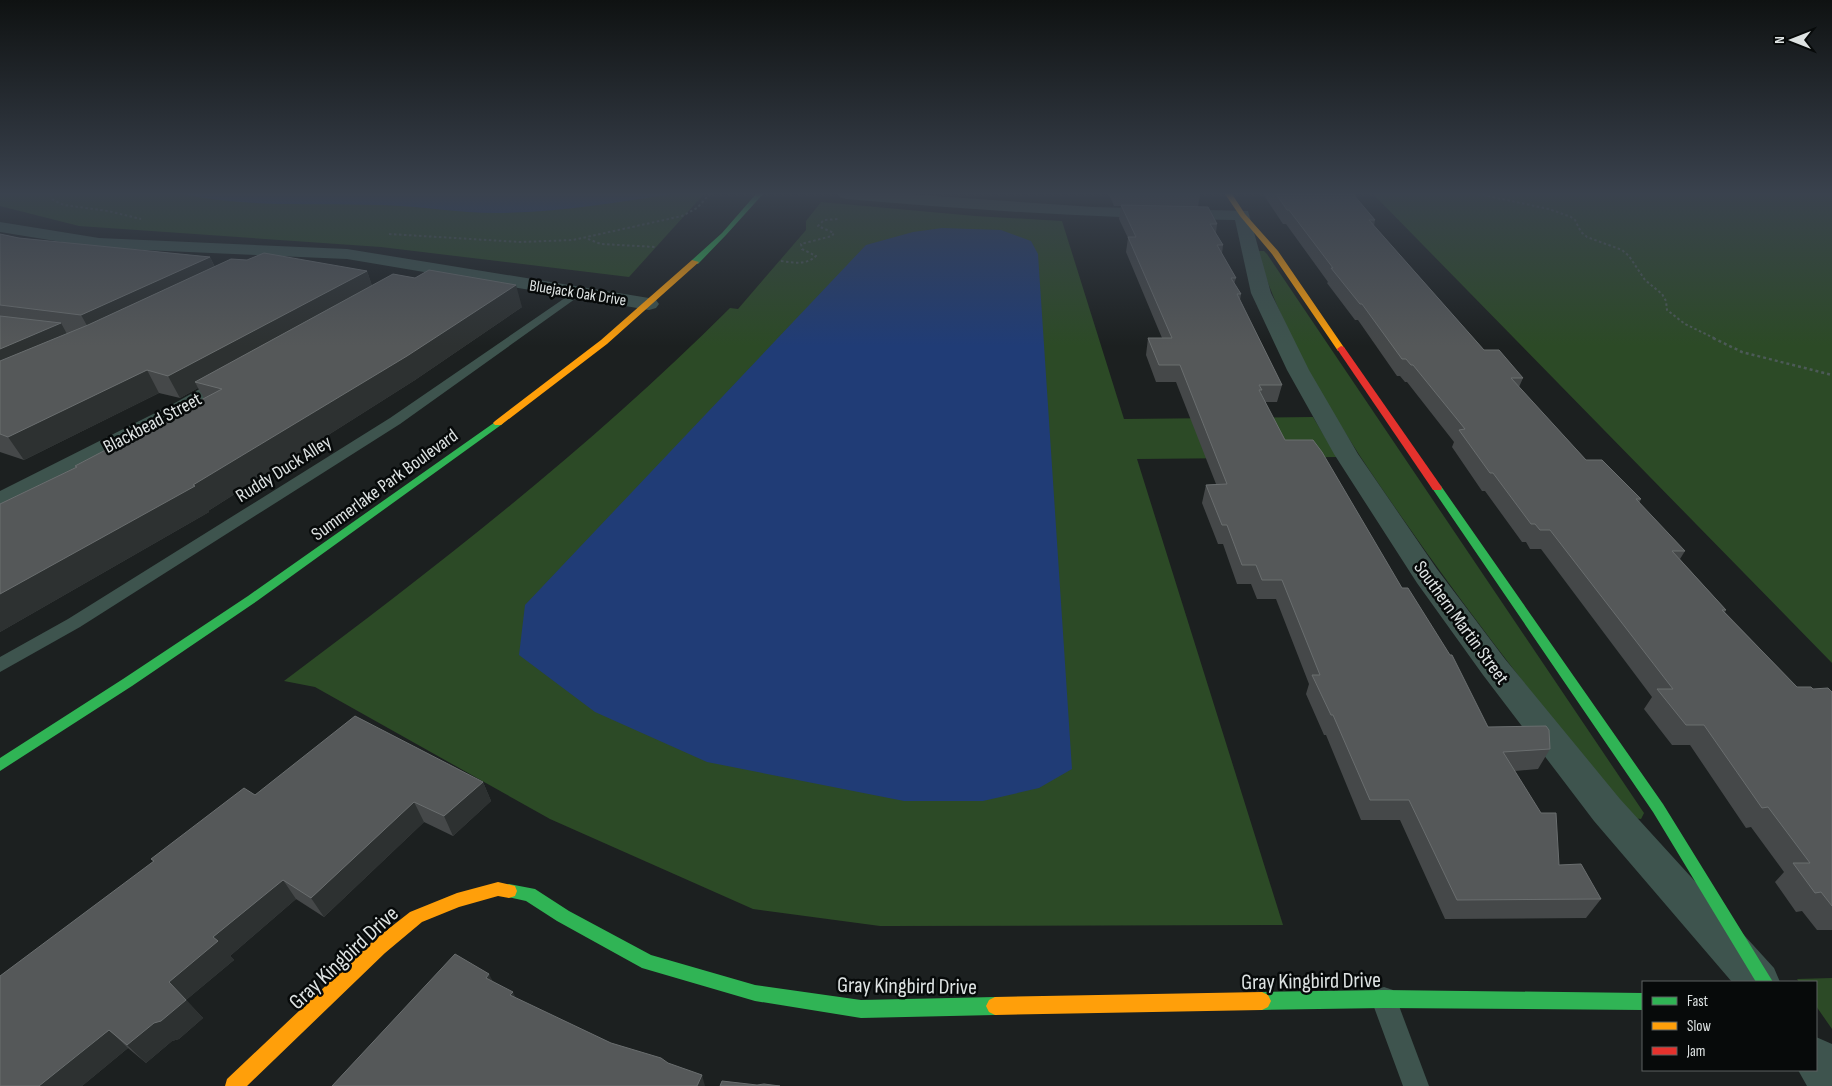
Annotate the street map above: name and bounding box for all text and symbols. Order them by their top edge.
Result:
north arrow [1767,15,1817,65]
text: N [1771,36,1788,44]
street label: Bluejack Oak Drive [528,276,628,311]
street label: Blackbead Street [100,388,206,459]
street label: Summerlake Park Boulevard [307,424,463,546]
street label: Ruddy Duck Alley [232,430,336,508]
street label: Southern Martin Street [1408,557,1513,689]
street label: Gray Kingbird Drive [284,901,404,1016]
street label: Gray Kingbird Drive [1241,967,1381,996]
street label: Gray Kingbird Drive [837,972,977,1001]
legend [1642,981,1817,1071]
text: Fast [1687,992,1709,1011]
text: Slow [1687,1017,1711,1036]
text: Jam [1686,1042,1705,1061]

